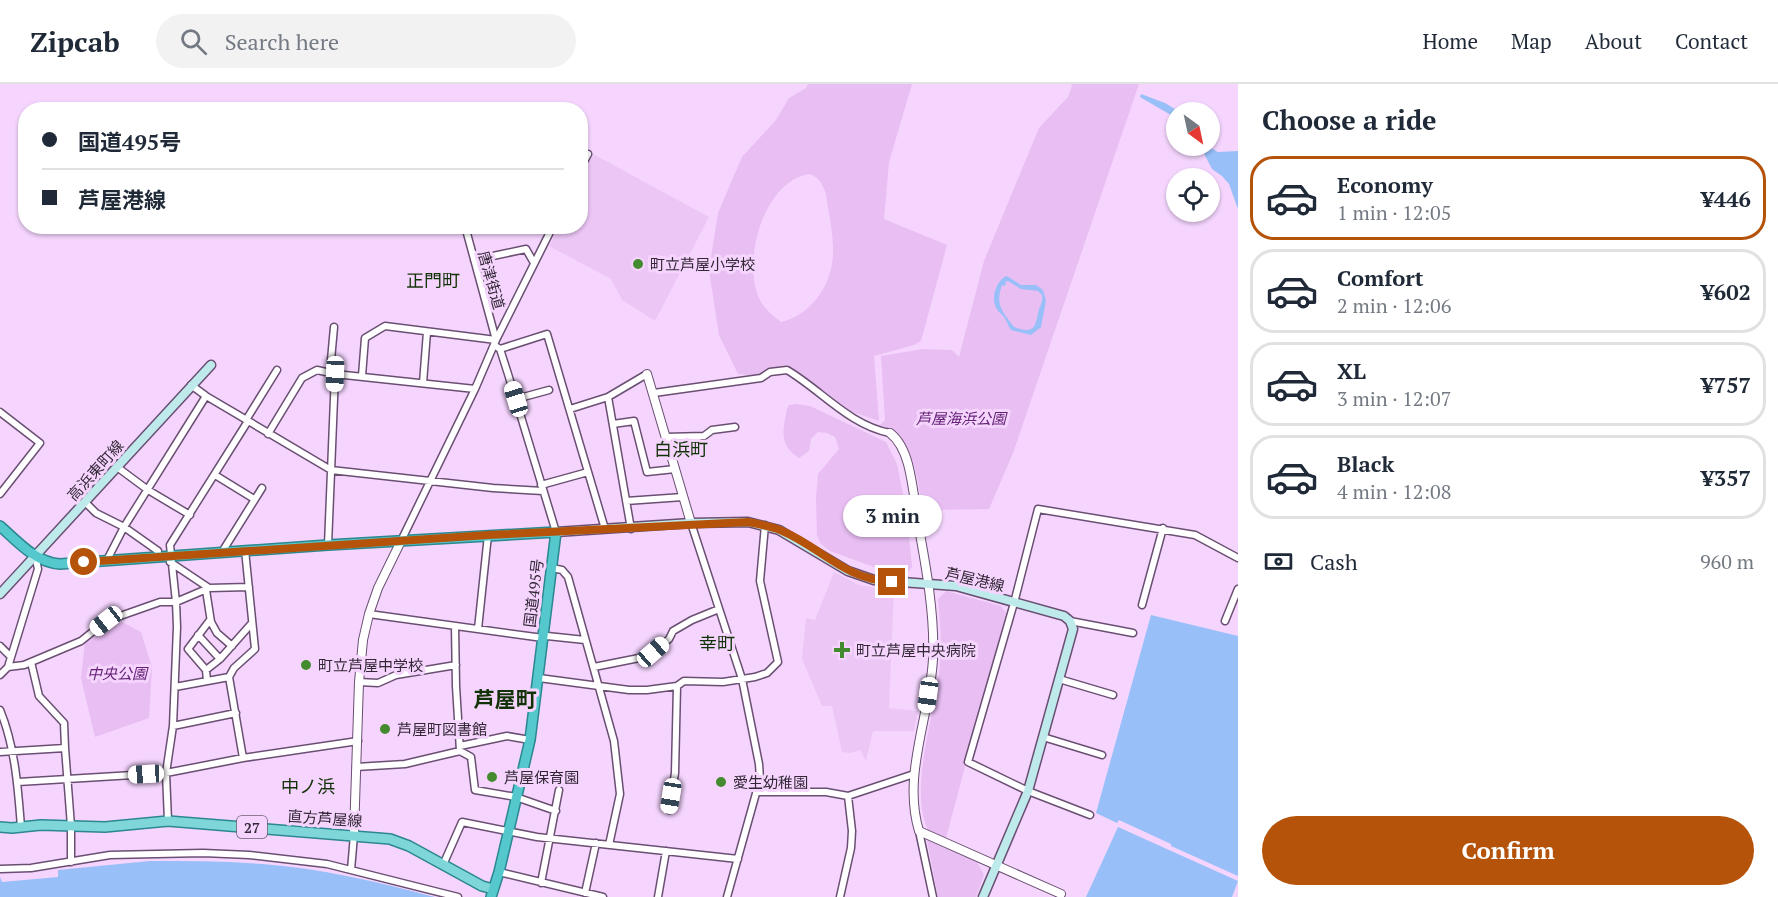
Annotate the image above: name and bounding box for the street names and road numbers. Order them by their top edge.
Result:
street label: 唐津街道 [474,248,510,312]
street label: 高浜東町線 [62,435,128,505]
street label: 国道495号 [519,558,547,628]
street label: 芦屋港線 [944,563,1006,595]
street label: 直方芦屋線 [287,805,363,831]
road number: 27 [237,816,267,838]

